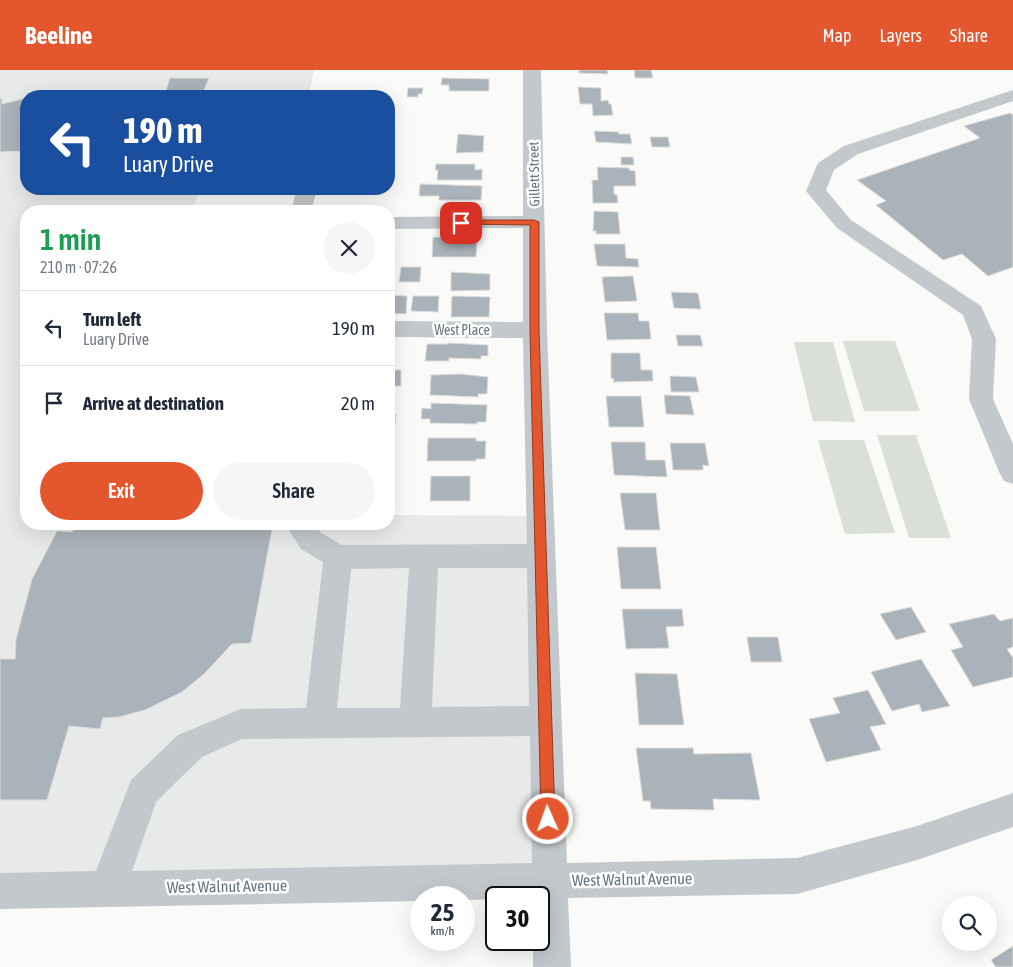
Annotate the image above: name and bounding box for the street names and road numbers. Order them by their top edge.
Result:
street label: Gillett Street [525,141,543,207]
street label: West Place [434,322,490,338]
street label: West Walnut Avenue [572,869,692,889]
street label: West Walnut Avenue [167,876,287,896]

